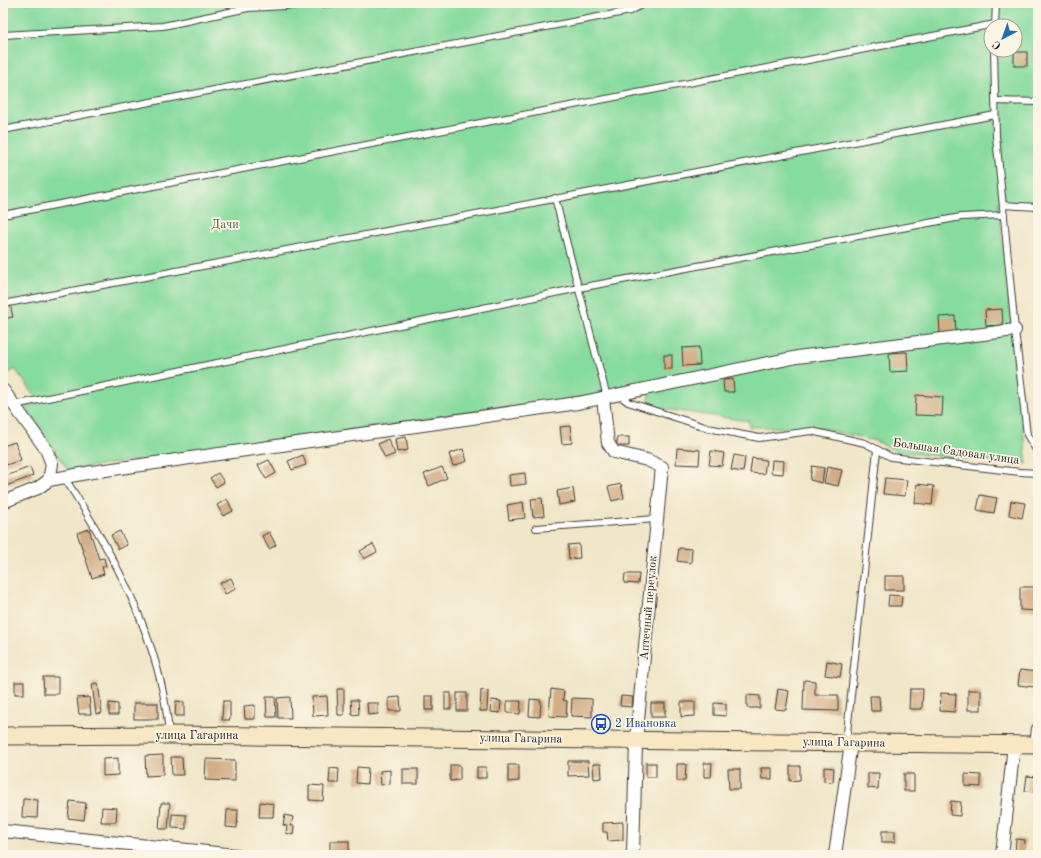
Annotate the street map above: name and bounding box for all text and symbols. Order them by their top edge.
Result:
north arrow [983,18,1023,58]
text: С [991,38,1004,51]
park label: Дачи [211,219,239,231]
street label: Большая Садовая улица [892,437,1020,467]
street label: Аптечный переулок [638,555,660,661]
bus stop icon: 2 Ивановка [590,713,612,735]
place label: 2 Ивановка [615,718,677,730]
street label: улица Гагарина [155,730,239,742]
street label: улица Гагарина [479,732,563,746]
street label: улица Гагарина [802,736,886,750]

